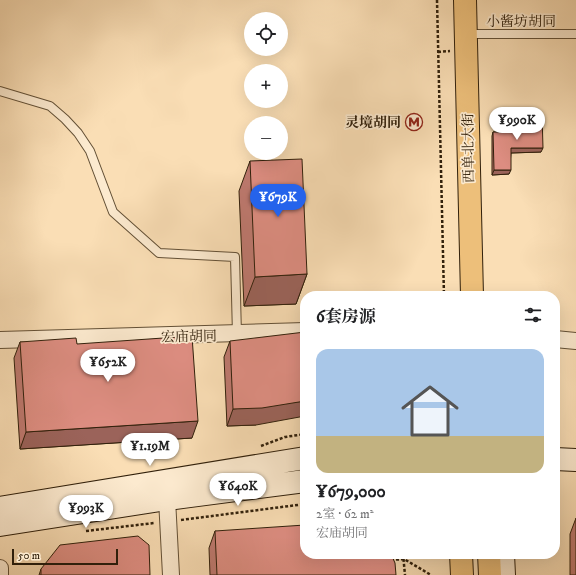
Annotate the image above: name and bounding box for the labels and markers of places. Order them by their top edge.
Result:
pin: ¥990K [489,107,545,141]
metro station icon: 灵境胡同 [404,112,424,132]
place label: 灵境胡同 [345,114,401,132]
pin: ¥679K [250,184,306,218]
pin: ¥652K [80,349,136,383]
pin: ¥1.19M [117,433,183,467]
pin: ¥640K [210,473,266,507]
pin: ¥993K [58,495,114,529]

